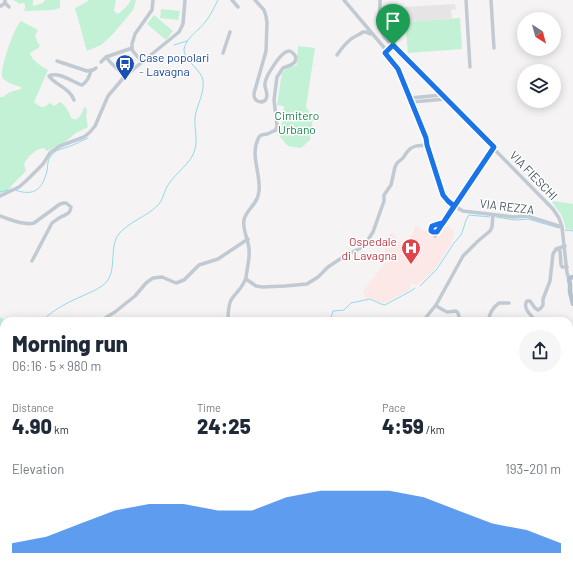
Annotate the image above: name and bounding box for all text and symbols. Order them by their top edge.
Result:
pin [376,4,410,45]
icon: arrive [382,10,404,32]
north arrow [517,12,561,56]
map controls [517,12,561,108]
place label: Case popolari - Lavagna [139,50,209,78]
bus stop icon: Case popolari - Lavagna [114,53,136,81]
button: layers [517,64,561,108]
park label: Cimitero Urbano [275,108,319,136]
street label: VIA FIESCHI [507,148,561,202]
street label: VIA REZZA [479,196,535,216]
place label: Ospedale di Lavagna [341,234,397,262]
hospital icon: Ospedale di Lavagna [400,237,422,265]
text: Morning run [12,330,128,356]
button: share [519,330,561,372]
text: 06:16 · 5 × 980 m [12,358,101,374]
text: Distance [12,401,54,414]
text: Time [197,401,221,414]
text: Pace [382,401,406,414]
text: 4.90 [12,414,52,438]
text: 24:25 [197,414,251,438]
text: 4:59 [382,414,424,438]
text: km [52,423,69,436]
text: /km [424,423,445,436]
text: Elevation [12,461,64,477]
text: 193–201 m [505,461,561,477]

